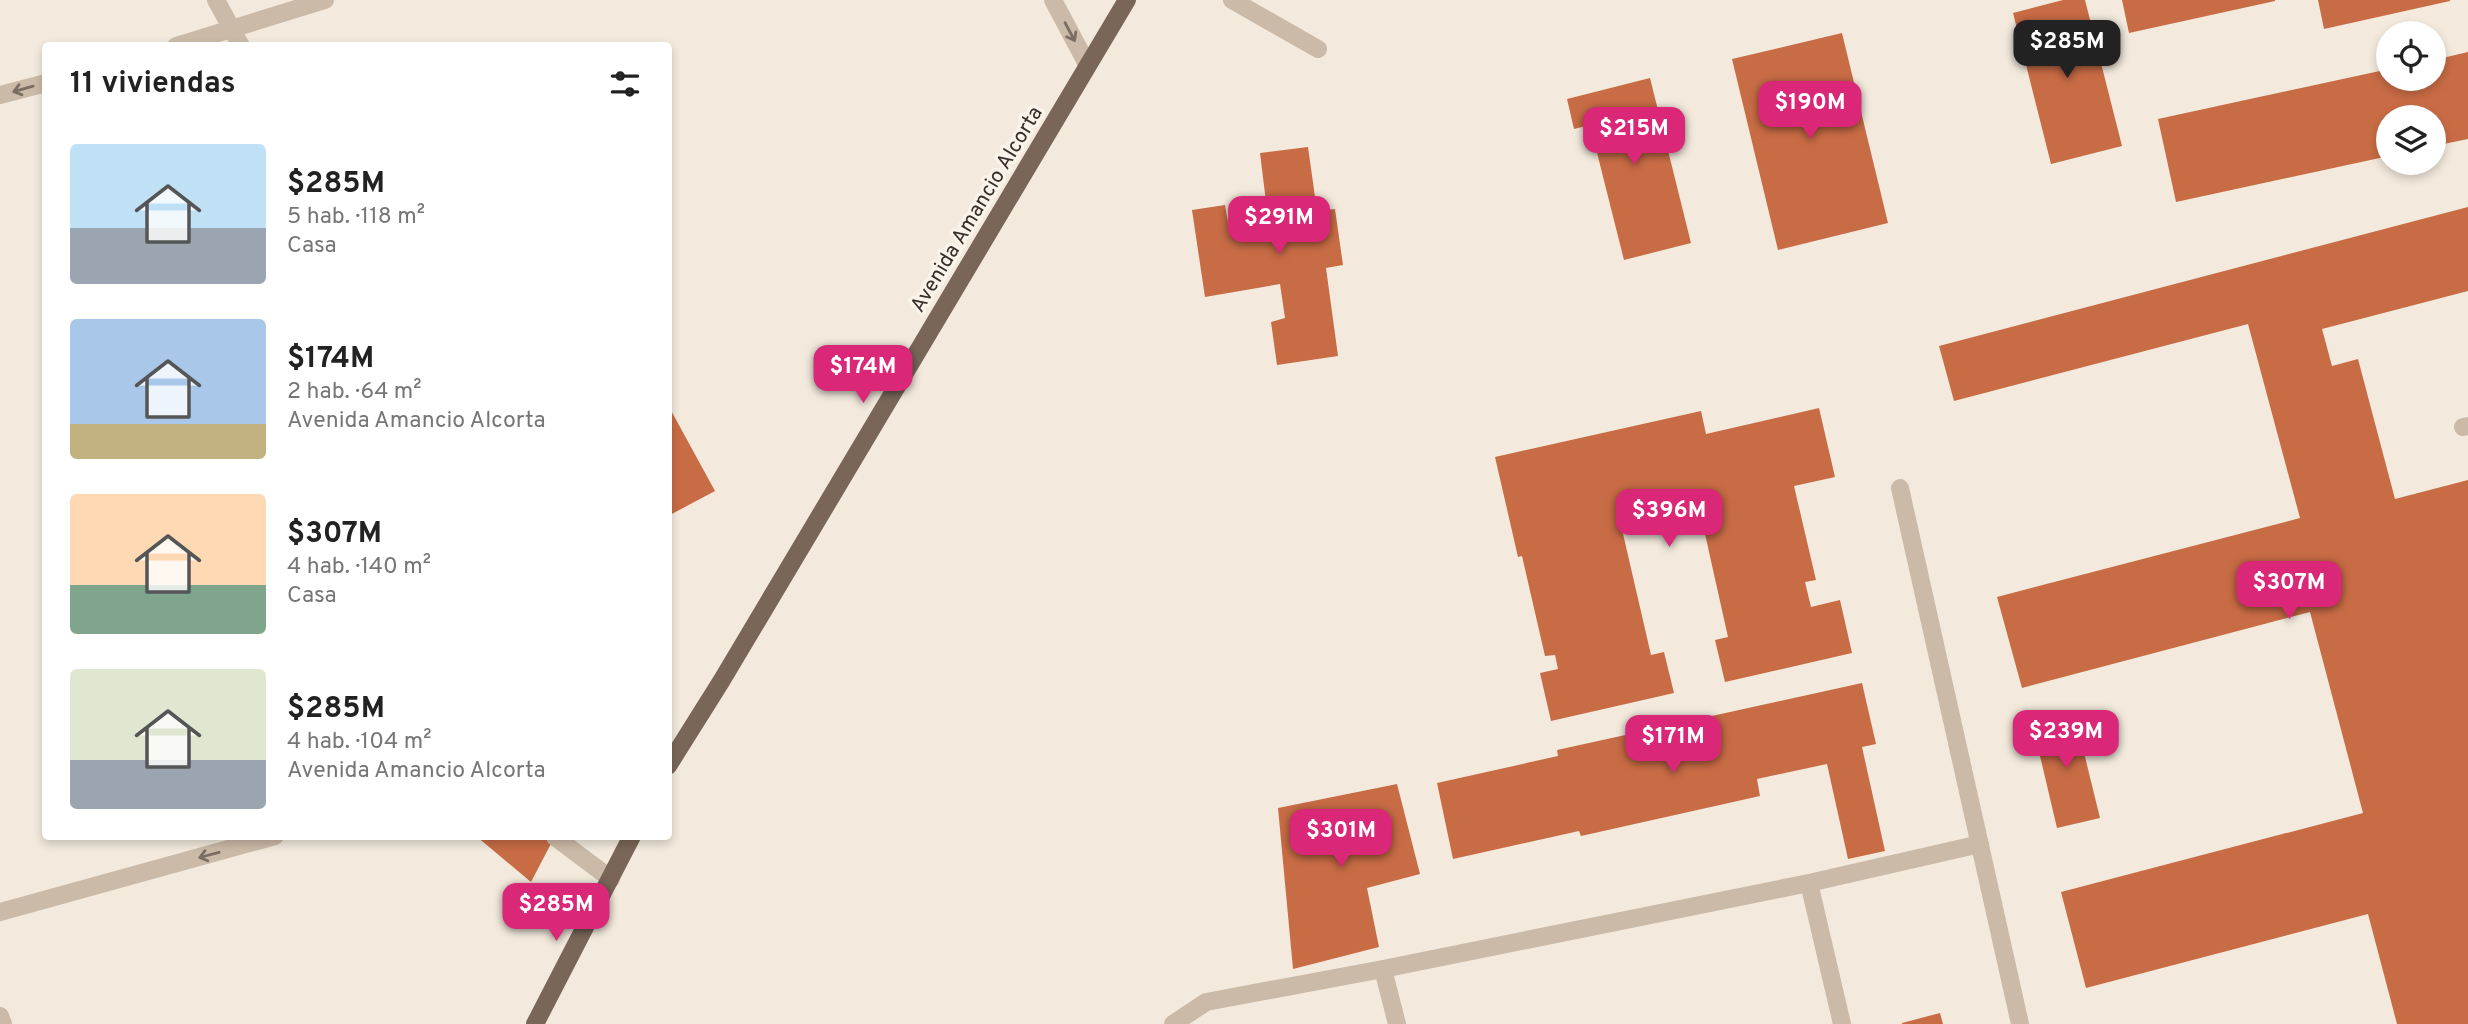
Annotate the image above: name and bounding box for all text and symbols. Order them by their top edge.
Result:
pin: $285M [2018,20,2116,80]
one-way arrow [1064,21,1077,42]
map controls [2376,21,2446,175]
button: locate [2376,21,2446,91]
text: $285M [2029,28,2105,57]
icon: filters [606,65,644,103]
text: 11 viviendas [70,66,235,103]
pin: $190M [1761,82,1859,141]
one-way arrow [12,83,35,96]
text: $190M [1774,89,1846,118]
street label: Avenida Amancio Alcorta [905,102,1050,318]
button: layers [2376,105,2446,175]
pin: $215M [1585,108,1683,167]
text: $215M [1599,115,1669,144]
text: $285M [287,166,385,203]
icon: home [126,172,210,256]
pin: $291M [1230,196,1328,256]
text: 5 hab. · 118 m² [287,203,425,232]
text: $291M [1244,204,1314,233]
text: Casa [287,232,337,261]
text: $174M [287,341,374,378]
pin: $174M [814,346,912,405]
icon: home [126,347,210,431]
text: $174M [830,353,896,382]
text: 2 hab. · 64 m² [287,378,422,407]
text: Avenida Amancio Alcorta [287,407,546,436]
pin: $396M [1620,490,1718,549]
text: $396M [1632,497,1706,526]
text: $307M [287,516,382,553]
icon: home [126,522,210,606]
text: 4 hab. · 140 m² [287,553,431,582]
pin: $307M [2240,562,2338,621]
text: $307M [2253,569,2325,598]
text: Casa [287,582,337,611]
text: $285M [287,691,385,728]
icon: home [126,697,210,781]
pin: $239M [2017,710,2115,770]
pin: $171M [1624,716,1722,775]
text: $239M [2029,718,2103,747]
text: $171M [1641,723,1705,752]
text: 4 hab. · 104 m² [287,728,431,757]
text: Avenida Amancio Alcorta [287,757,546,786]
pin: $301M [1292,810,1390,869]
text: $301M [1306,817,1376,846]
one-way arrow [199,849,221,862]
pin: $285M [507,884,605,943]
text: $285M [518,891,594,920]

